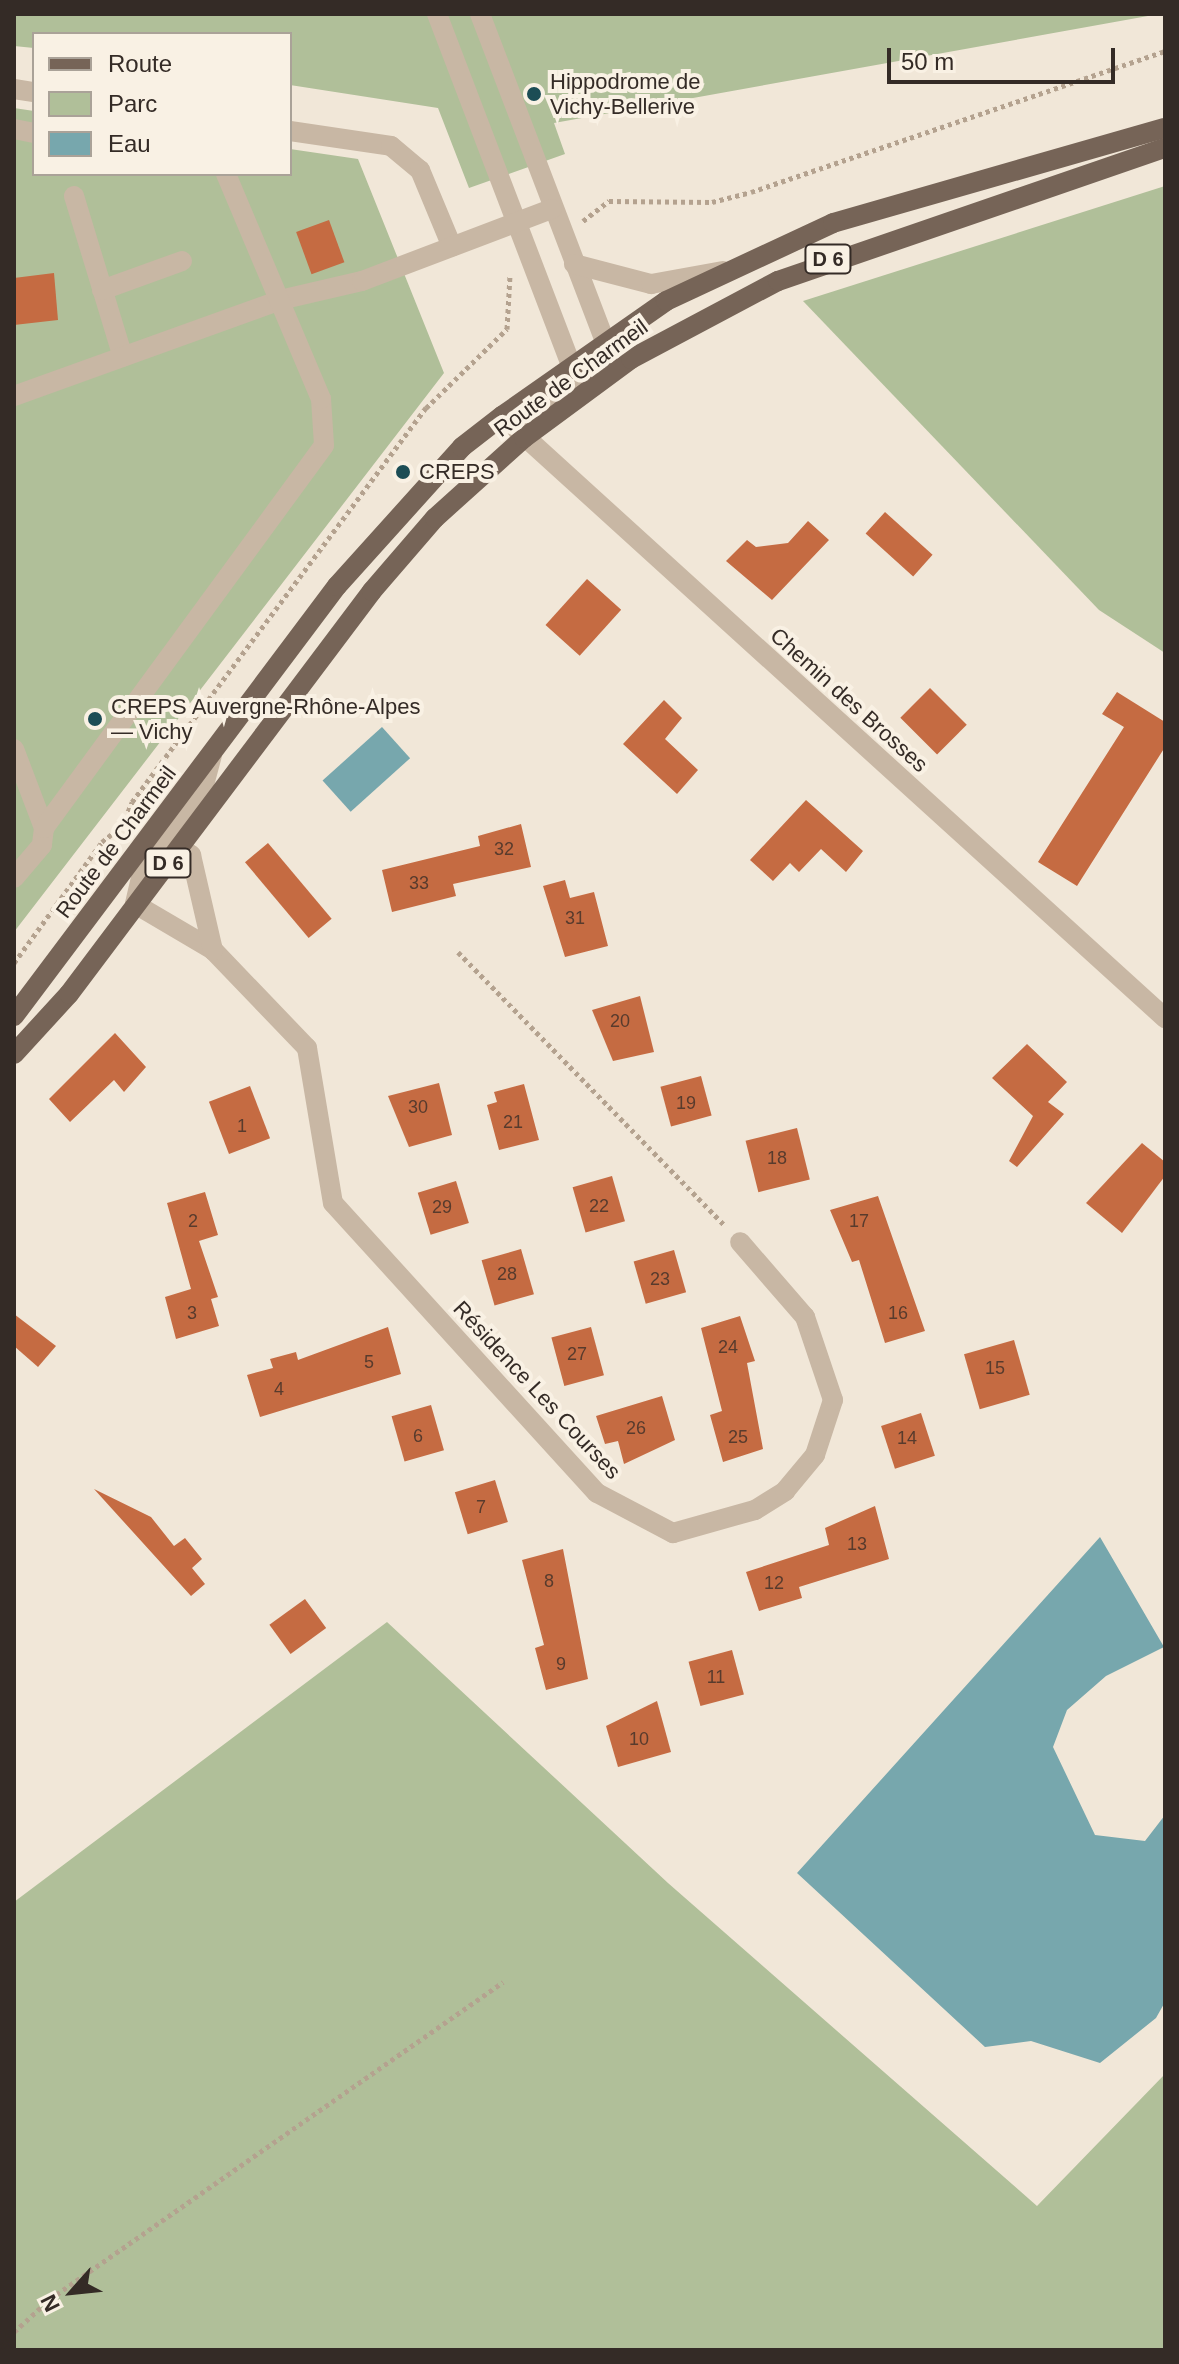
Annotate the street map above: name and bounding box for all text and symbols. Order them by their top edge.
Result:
legend [32,32,292,176]
scale bar [891,32,1119,82]
text: 50 m [901,48,954,75]
text: Route [108,50,172,77]
place label: Hippodrome de Vichy-Bellerive [550,68,700,120]
marker: Hippodrome de Vichy-Bellerive [525,85,543,103]
text: Parc [108,90,157,117]
text: Eau [108,130,151,157]
road number: D 6 [804,243,852,275]
street label: Route de Charmeil [489,313,653,443]
place label: CREPS [419,459,495,485]
marker: CREPS [394,463,412,481]
street label: Chemin des Brosses [765,622,933,778]
place label: CREPS Auvergne-Rhône-Alpes — Vichy [111,693,422,744]
marker: CREPS Auvergne-Rhône-Alpes — Vichy [86,710,104,728]
street label: Route de Charmeil [50,761,182,923]
house number: 32 [494,838,514,860]
road number: D 6 [144,847,192,879]
house number: 33 [409,872,429,894]
house number: 31 [565,907,585,929]
house number: 20 [610,1010,630,1032]
house number: 19 [676,1092,696,1114]
house number: 30 [408,1096,428,1118]
house number: 21 [503,1111,523,1133]
house number: 1 [237,1115,247,1137]
house number: 18 [767,1147,787,1169]
house number: 22 [589,1195,609,1217]
house number: 29 [432,1196,452,1218]
house number: 2 [188,1210,198,1232]
house number: 17 [849,1210,869,1232]
house number: 28 [497,1263,517,1285]
house number: 23 [650,1268,670,1290]
street label: Résidence Les Courses [448,1296,626,1484]
house number: 3 [187,1302,197,1324]
house number: 16 [888,1302,908,1324]
house number: 24 [718,1336,738,1358]
house number: 27 [567,1343,587,1365]
house number: 5 [364,1351,374,1373]
house number: 15 [985,1357,1005,1379]
house number: 4 [274,1378,284,1400]
house number: 26 [626,1417,646,1439]
house number: 6 [413,1425,423,1447]
house number: 25 [728,1426,748,1448]
house number: 14 [897,1427,917,1449]
house number: 7 [476,1496,486,1518]
house number: 13 [847,1533,867,1555]
house number: 8 [544,1570,554,1592]
house number: 12 [764,1572,784,1594]
house number: 9 [556,1653,566,1675]
house number: 11 [707,1666,725,1688]
house number: 10 [629,1728,649,1750]
north arrow [32,2252,112,2332]
text: N [35,2290,65,2316]

